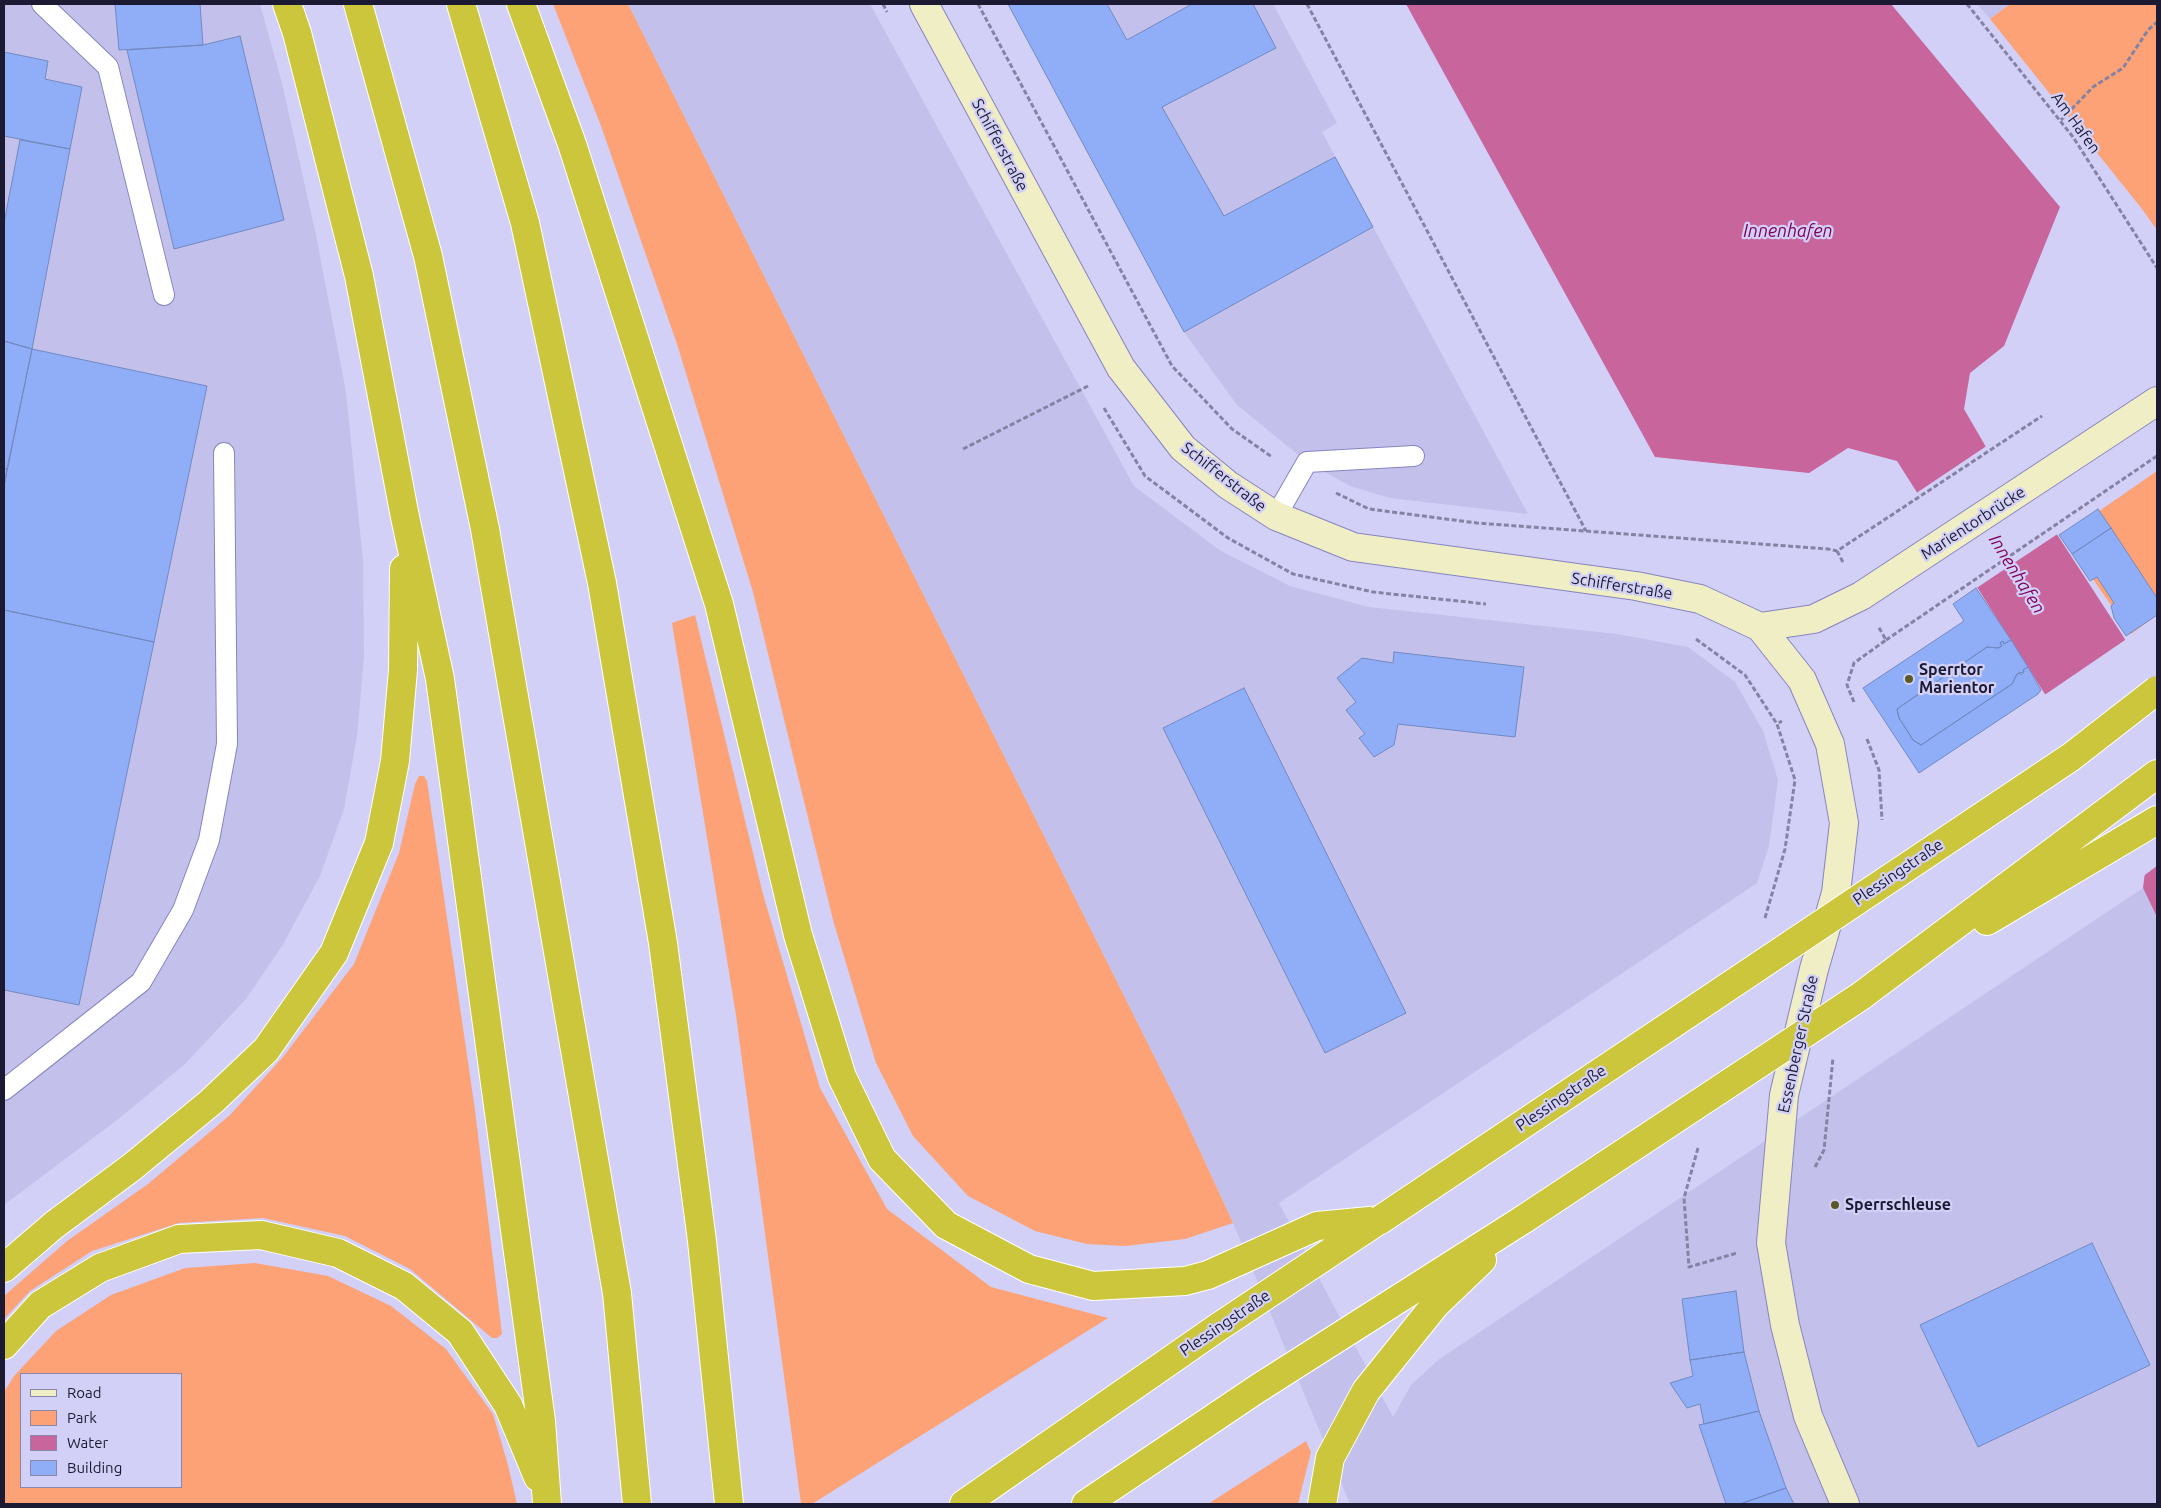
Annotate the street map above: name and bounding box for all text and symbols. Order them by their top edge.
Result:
street label: Am Hafen [2047,89,2105,157]
street label: Schifferstraße [968,96,1032,194]
water label: Innenhafen [1743,220,1833,242]
street label: Schifferstraße [1178,438,1270,516]
street label: Marientorbrücke [1917,482,2029,564]
water label: Innenhafen [1984,530,2050,618]
street label: Schifferstraße [1570,569,1674,603]
place label: Sperrtor Marientor [1919,660,1994,698]
marker: Sperrtor Marientor [1903,673,1915,685]
street label: Plessingstraße [1849,835,1947,909]
street label: Essenberger Straße [1774,973,1822,1115]
street label: Plessingstraße [1512,1061,1610,1135]
place label: Sperrschleuse [1845,1195,1951,1215]
marker: Sperrschleuse [1829,1199,1841,1211]
street label: Plessingstraße [1176,1286,1274,1360]
legend [20,1373,182,1488]
text: Road [67,1384,102,1401]
text: Park [67,1409,97,1426]
text: Water [67,1434,108,1451]
text: Building [67,1459,122,1476]

